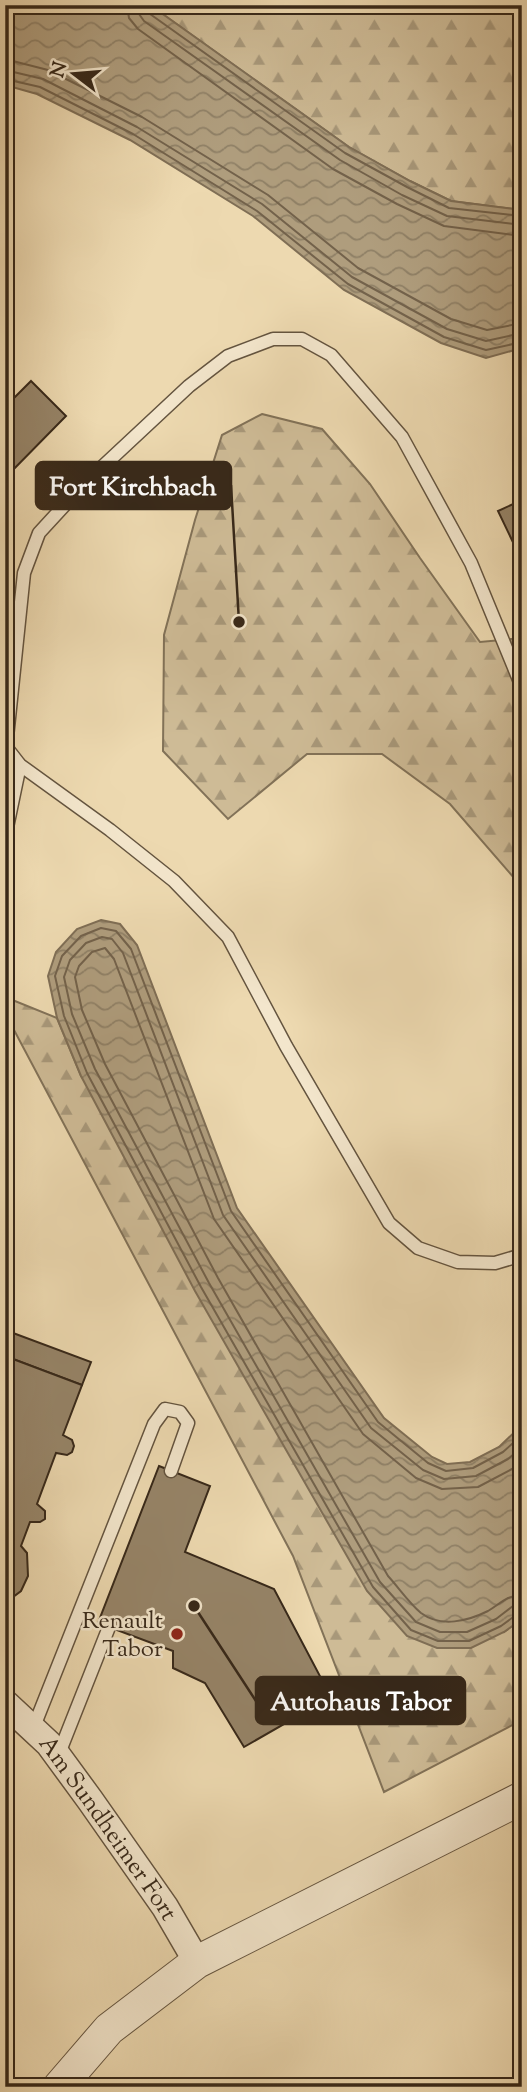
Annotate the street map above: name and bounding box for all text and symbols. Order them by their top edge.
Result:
north arrow [38,38,108,108]
text: N [45,59,75,81]
callout: Fort Kirchbach [36,462,231,509]
text: Fort Kirchbach [49,470,218,507]
place label: Renault Tabor [82,1605,163,1667]
marker: Renault Tabor [169,1626,185,1642]
callout: Autohaus Tabor [256,1677,465,1724]
text: Autohaus Tabor [270,1685,452,1722]
street label: Am Sundheimer Fort [29,1729,184,1928]

